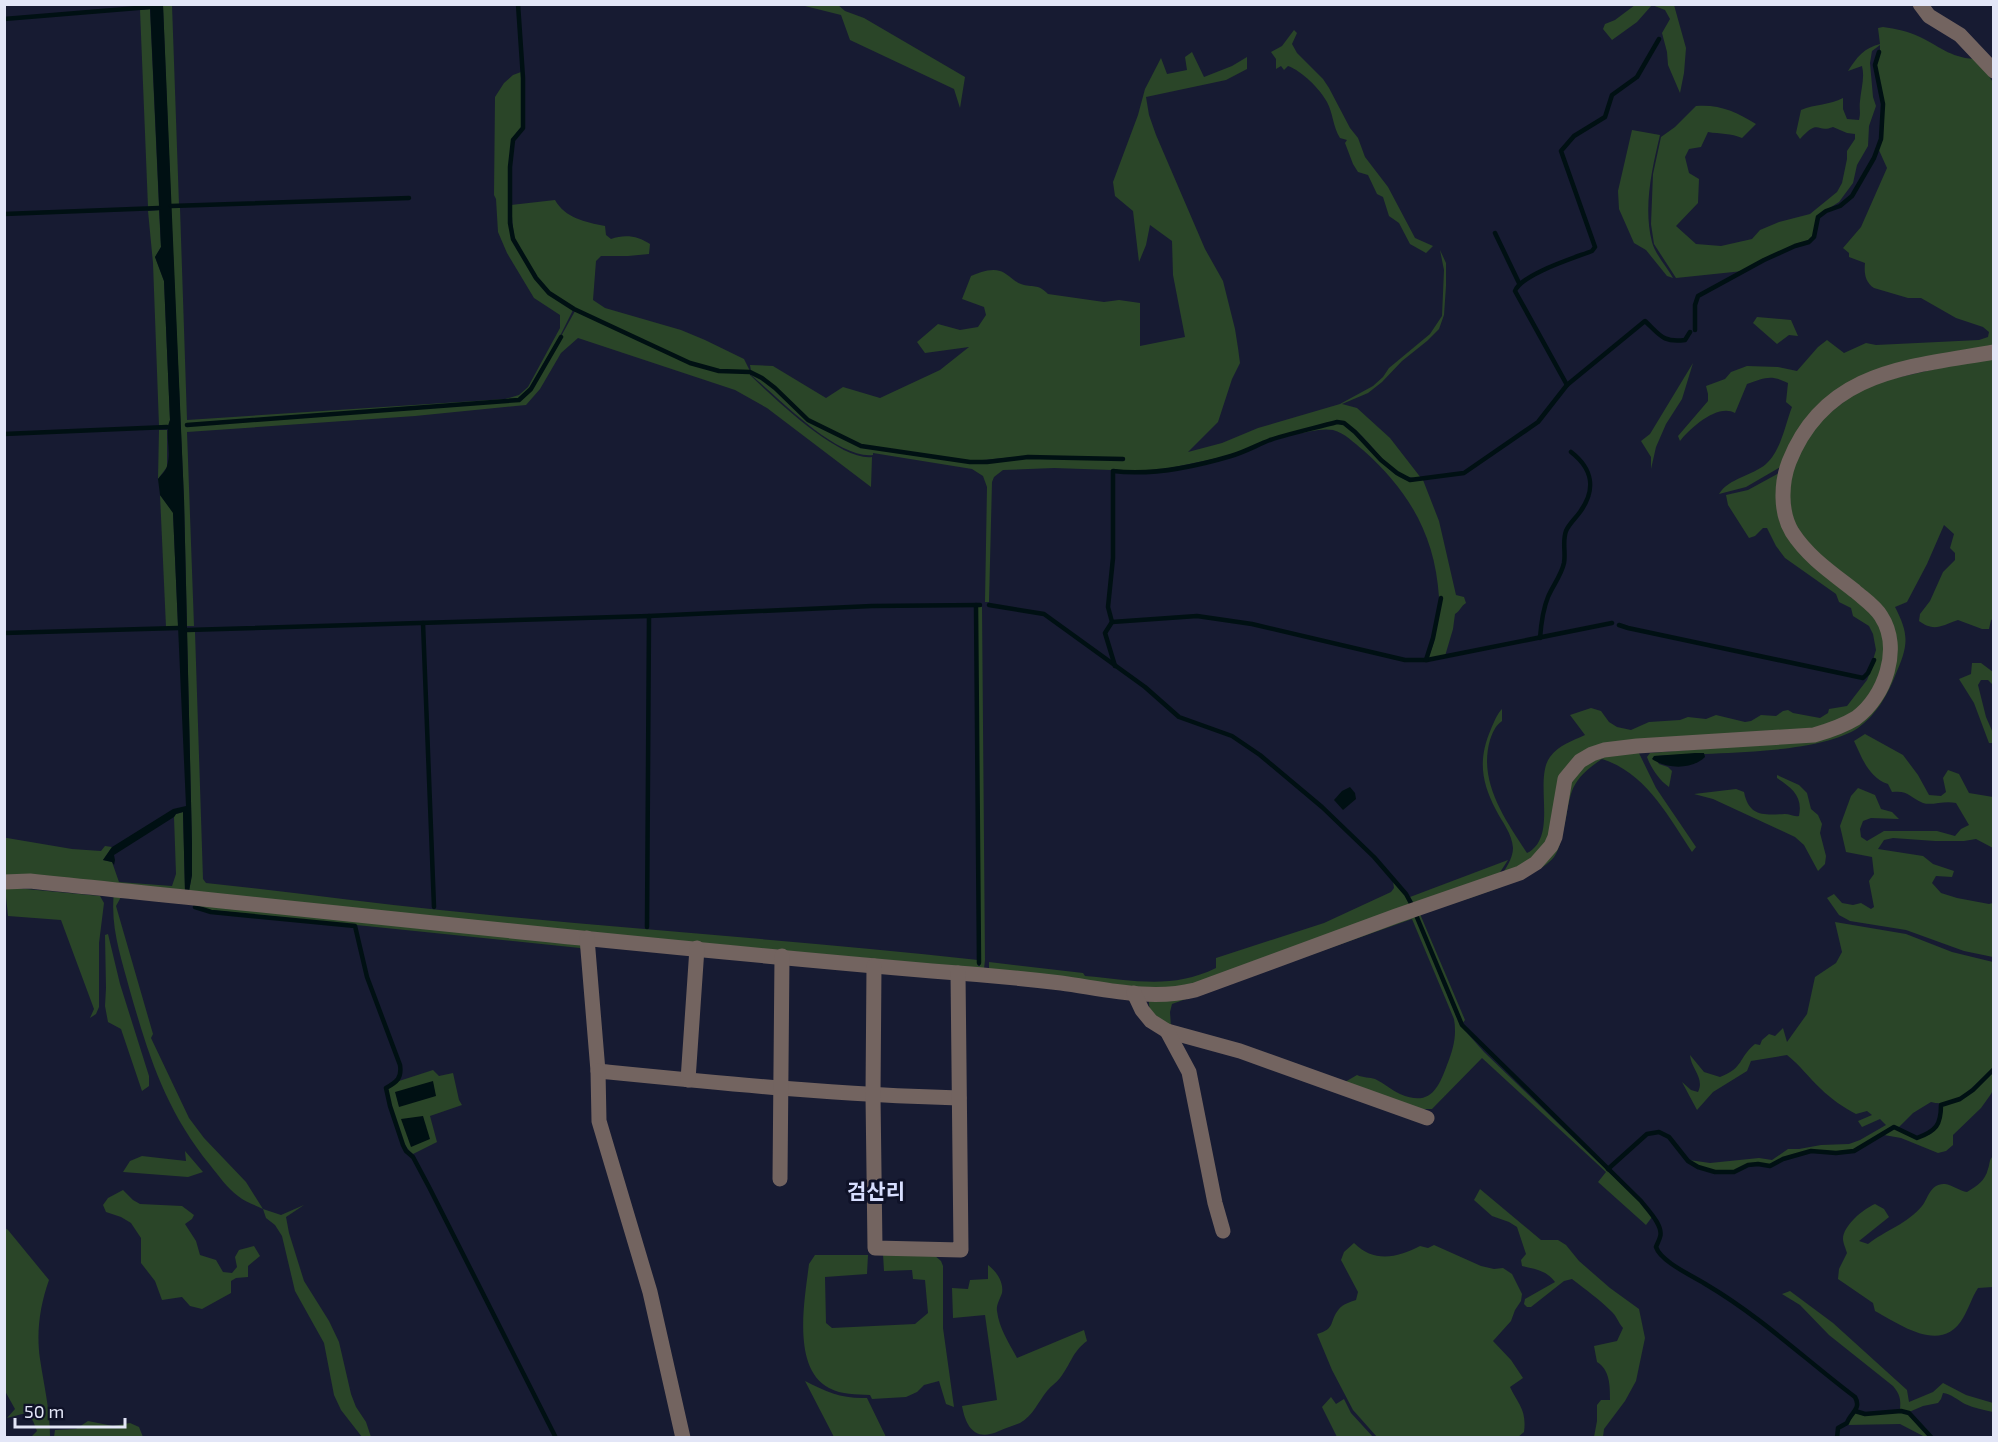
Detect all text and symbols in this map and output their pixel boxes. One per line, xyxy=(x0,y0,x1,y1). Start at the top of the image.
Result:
district label: 검산리 xyxy=(847,1178,905,1203)
scale bar xyxy=(15,1391,124,1429)
text: 50 m xyxy=(24,1400,64,1422)

